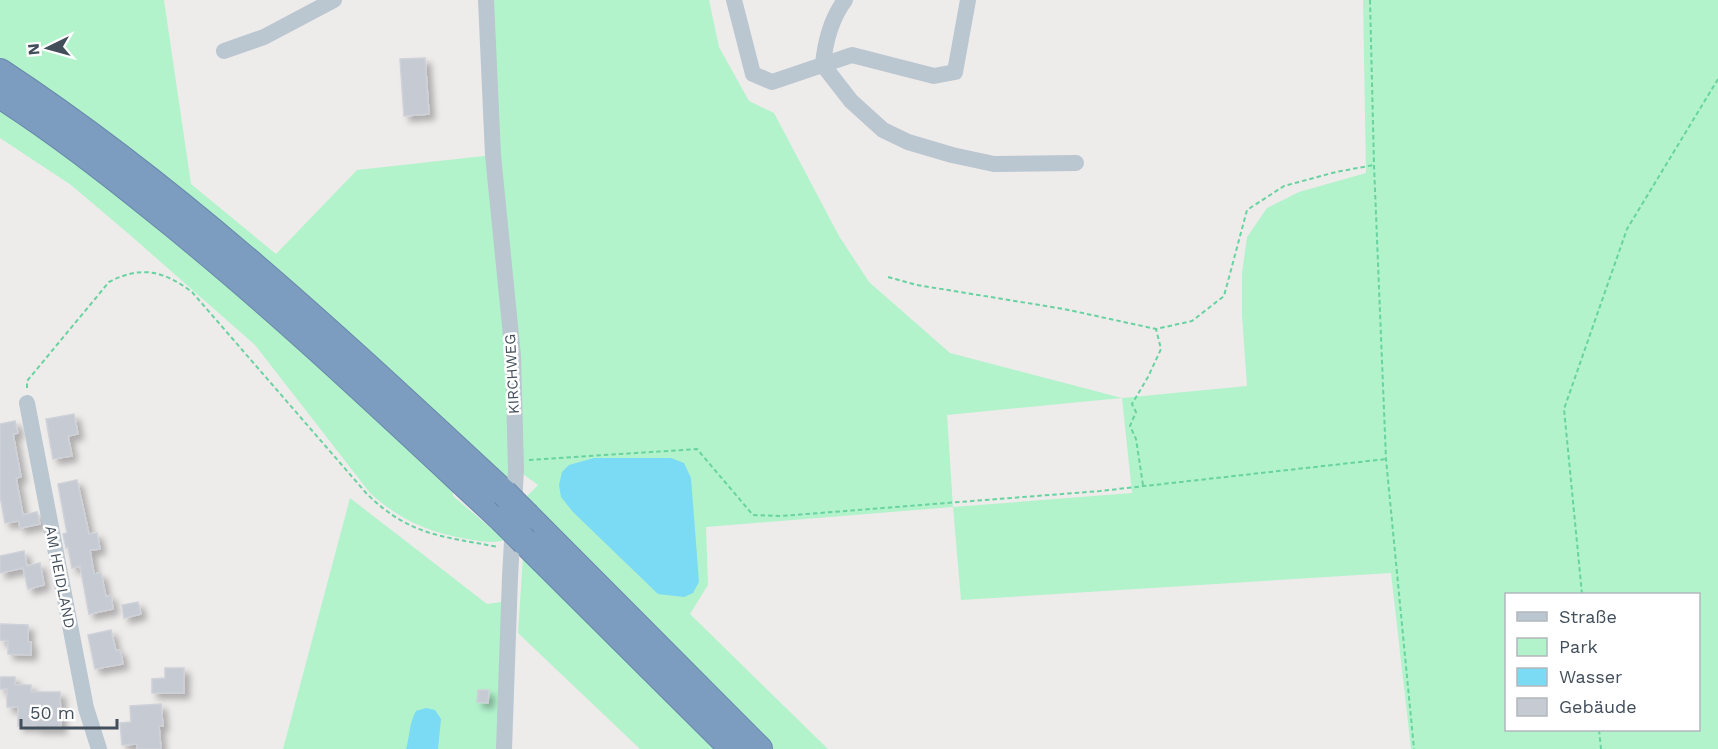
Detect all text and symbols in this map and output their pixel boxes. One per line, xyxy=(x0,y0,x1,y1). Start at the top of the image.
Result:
north arrow xyxy=(18,18,78,78)
text: N xyxy=(24,43,44,56)
street label: KIRCHWEG xyxy=(501,334,523,414)
street label: AM HEIDLAND xyxy=(41,524,79,630)
legend xyxy=(1505,593,1700,731)
text: Straße xyxy=(1559,606,1617,627)
text: Park xyxy=(1559,636,1598,657)
text: Wasser xyxy=(1559,666,1622,687)
scale bar xyxy=(21,692,117,730)
text: Gebäude xyxy=(1559,696,1637,717)
text: 50 m xyxy=(30,702,75,723)

